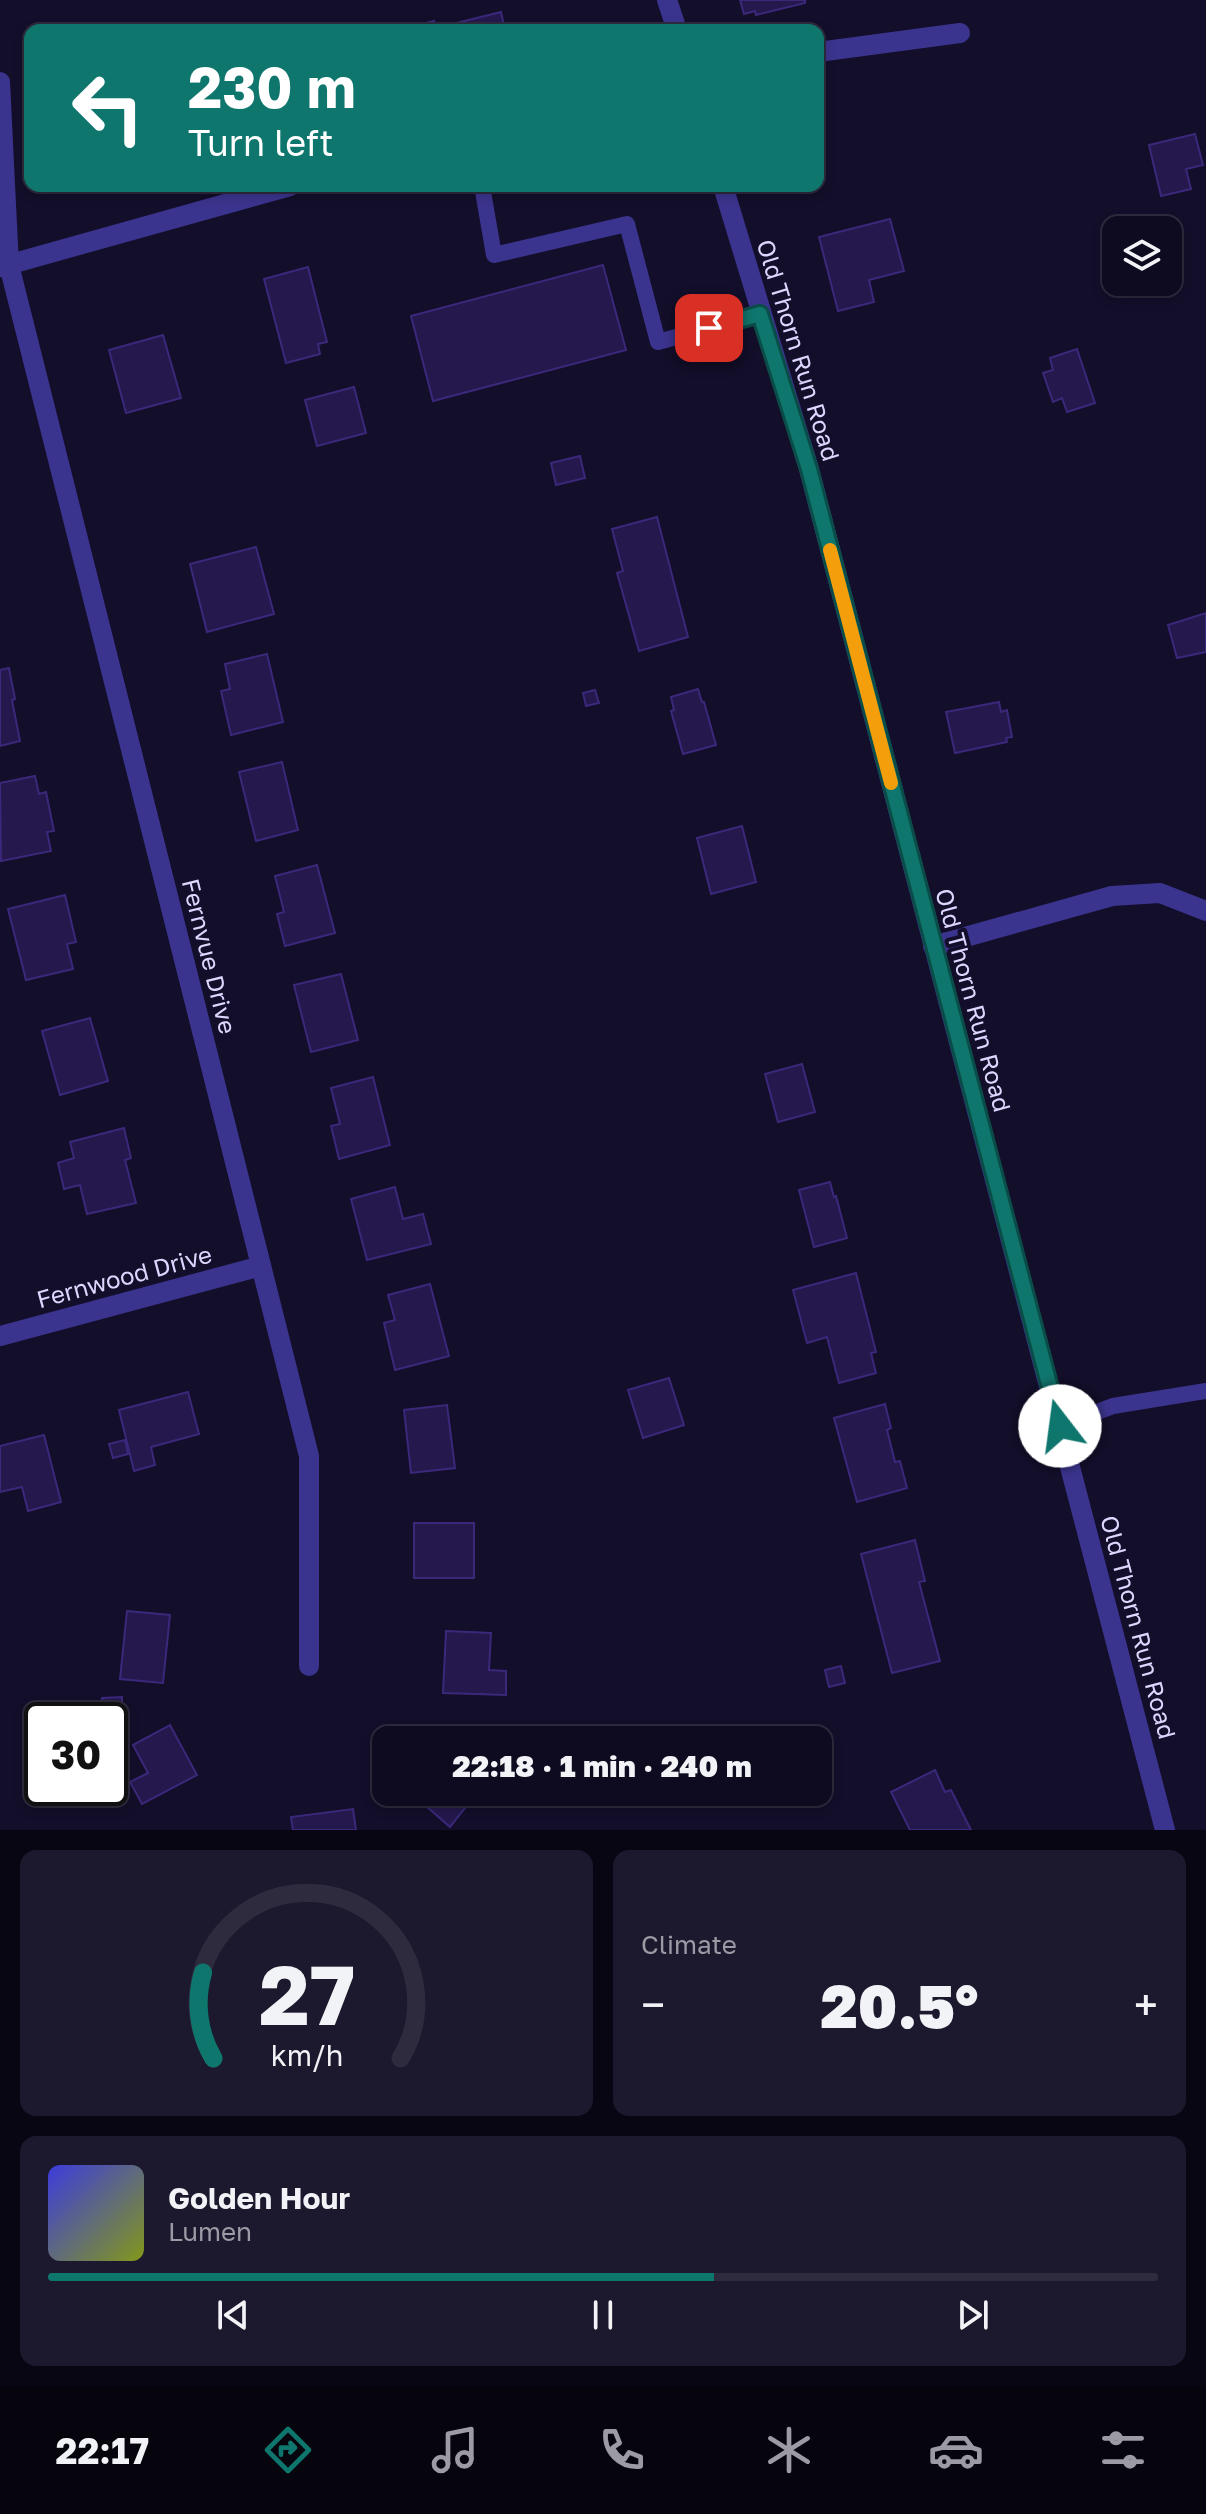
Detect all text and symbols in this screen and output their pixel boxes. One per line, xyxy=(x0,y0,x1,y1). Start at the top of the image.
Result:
text: 230 m xyxy=(188,53,356,120)
icon: left xyxy=(56,56,160,160)
text: Turn left xyxy=(188,121,334,164)
map controls xyxy=(1102,216,1182,296)
button: layers xyxy=(1102,216,1182,296)
street label: Old Thorn Run Road xyxy=(752,236,846,464)
pin xyxy=(675,294,743,362)
icon: arrive xyxy=(687,306,731,350)
street label: Fernvue Drive xyxy=(177,875,243,1037)
street label: Old Thorn Run Road xyxy=(930,885,1018,1115)
street label: Fernwood Drive xyxy=(33,1239,215,1313)
position arrow xyxy=(1018,1384,1102,1468)
street label: Old Thorn Run Road xyxy=(1095,1512,1183,1742)
speed limit sign: 30 xyxy=(24,1702,128,1806)
text: 22:18 · 1 min · 240 m xyxy=(452,1748,752,1784)
text: Climate xyxy=(641,1929,737,1960)
text: 27 xyxy=(258,1943,355,2043)
text: 20.5° xyxy=(821,1969,978,2041)
text: − xyxy=(641,1978,665,2031)
text: + xyxy=(1134,1978,1158,2031)
text: km/h xyxy=(270,2038,343,2072)
text: Golden Hour xyxy=(168,2180,350,2216)
text: Lumen xyxy=(168,2216,252,2247)
icon: previous xyxy=(211,2293,255,2337)
icon: pause xyxy=(581,2293,625,2337)
icon: next xyxy=(951,2293,995,2337)
icon: directions xyxy=(260,2422,316,2478)
icon: music xyxy=(427,2422,483,2478)
icon: phone xyxy=(594,2422,650,2478)
icon: climate xyxy=(761,2422,817,2478)
icon: car xyxy=(928,2422,984,2478)
icon: filters xyxy=(1095,2422,1151,2478)
text: 22:17 xyxy=(55,2429,149,2472)

